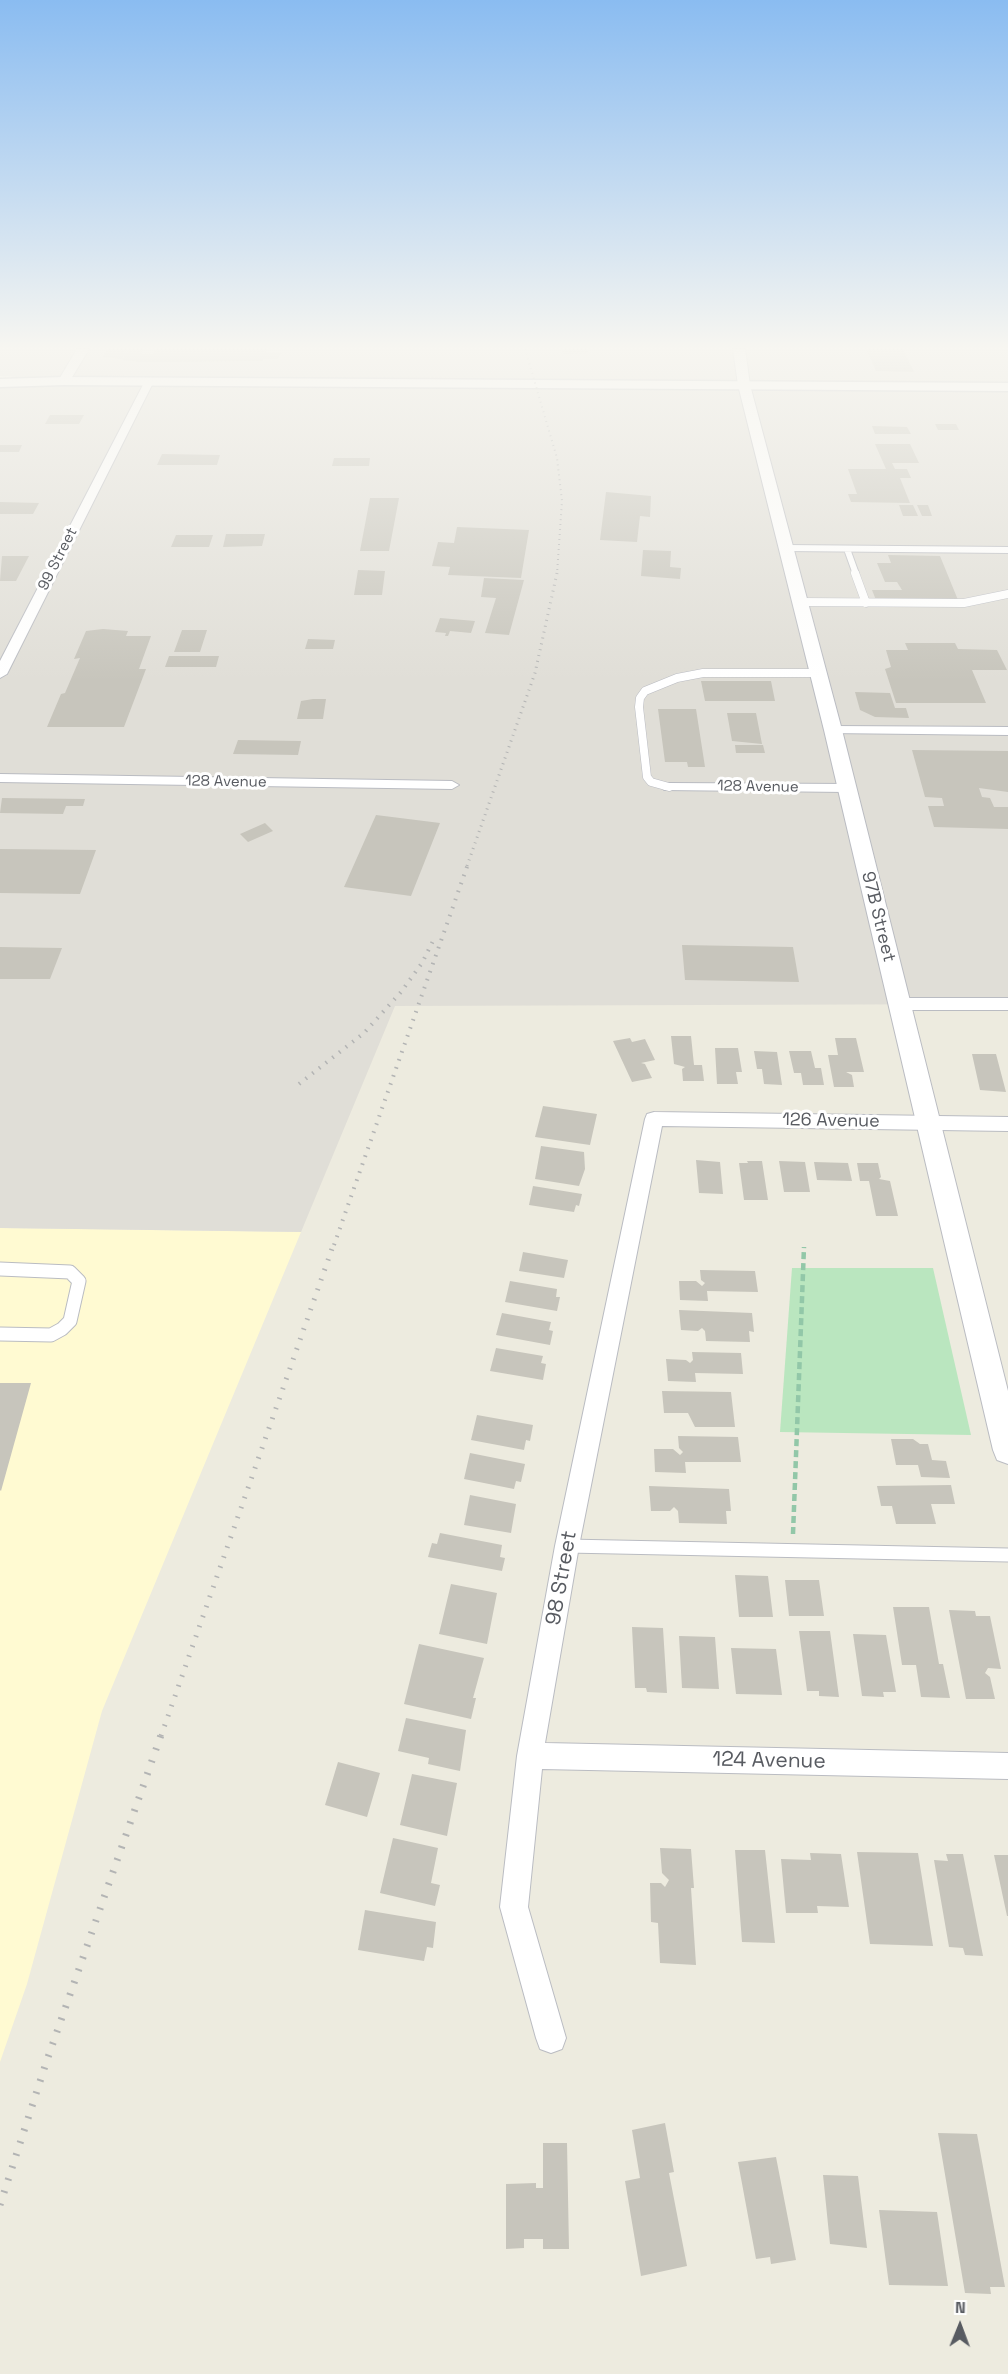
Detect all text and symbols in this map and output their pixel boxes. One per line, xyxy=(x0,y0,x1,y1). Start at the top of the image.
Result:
street label: 99 Street xyxy=(35,525,81,593)
street label: 128 Avenue xyxy=(185,772,267,792)
street label: 128 Avenue xyxy=(717,777,799,797)
street label: 97B Street xyxy=(856,870,900,964)
street label: 126 Avenue xyxy=(782,1109,880,1133)
street label: 98 Street xyxy=(541,1529,583,1627)
street label: 124 Avenue xyxy=(712,1747,826,1775)
north arrow xyxy=(930,2296,990,2356)
text: N xyxy=(955,2297,966,2318)

